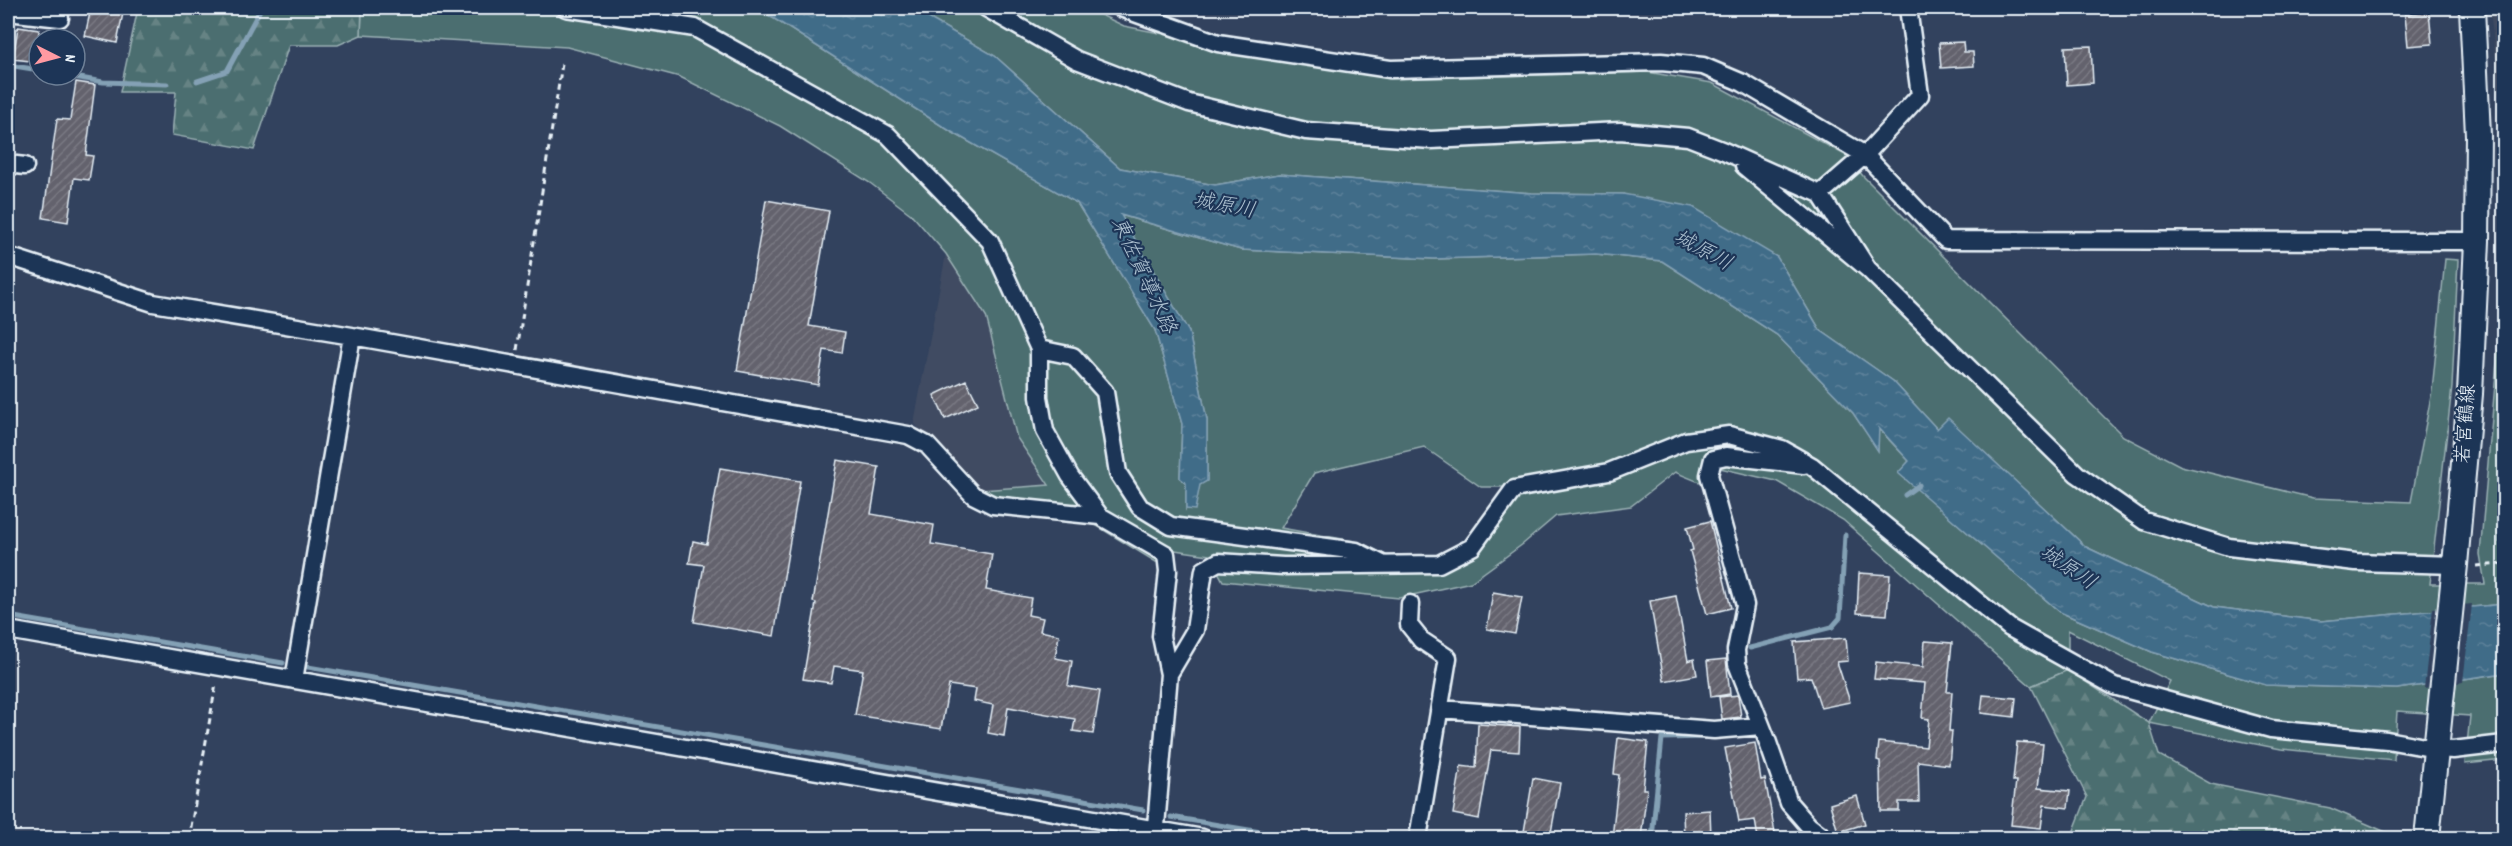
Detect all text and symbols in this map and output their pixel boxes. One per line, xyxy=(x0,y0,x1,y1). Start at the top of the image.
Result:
north arrow xyxy=(27,27,87,87)
text: N xyxy=(58,53,81,64)
water label: 城原川 xyxy=(1190,186,1258,228)
water label: 東佐賀導水路 xyxy=(1102,213,1183,340)
water label: 城原川 xyxy=(1667,224,1737,280)
street label: 若宮鶴線 xyxy=(2450,383,2484,465)
water label: 城原川 xyxy=(2032,539,2102,599)

